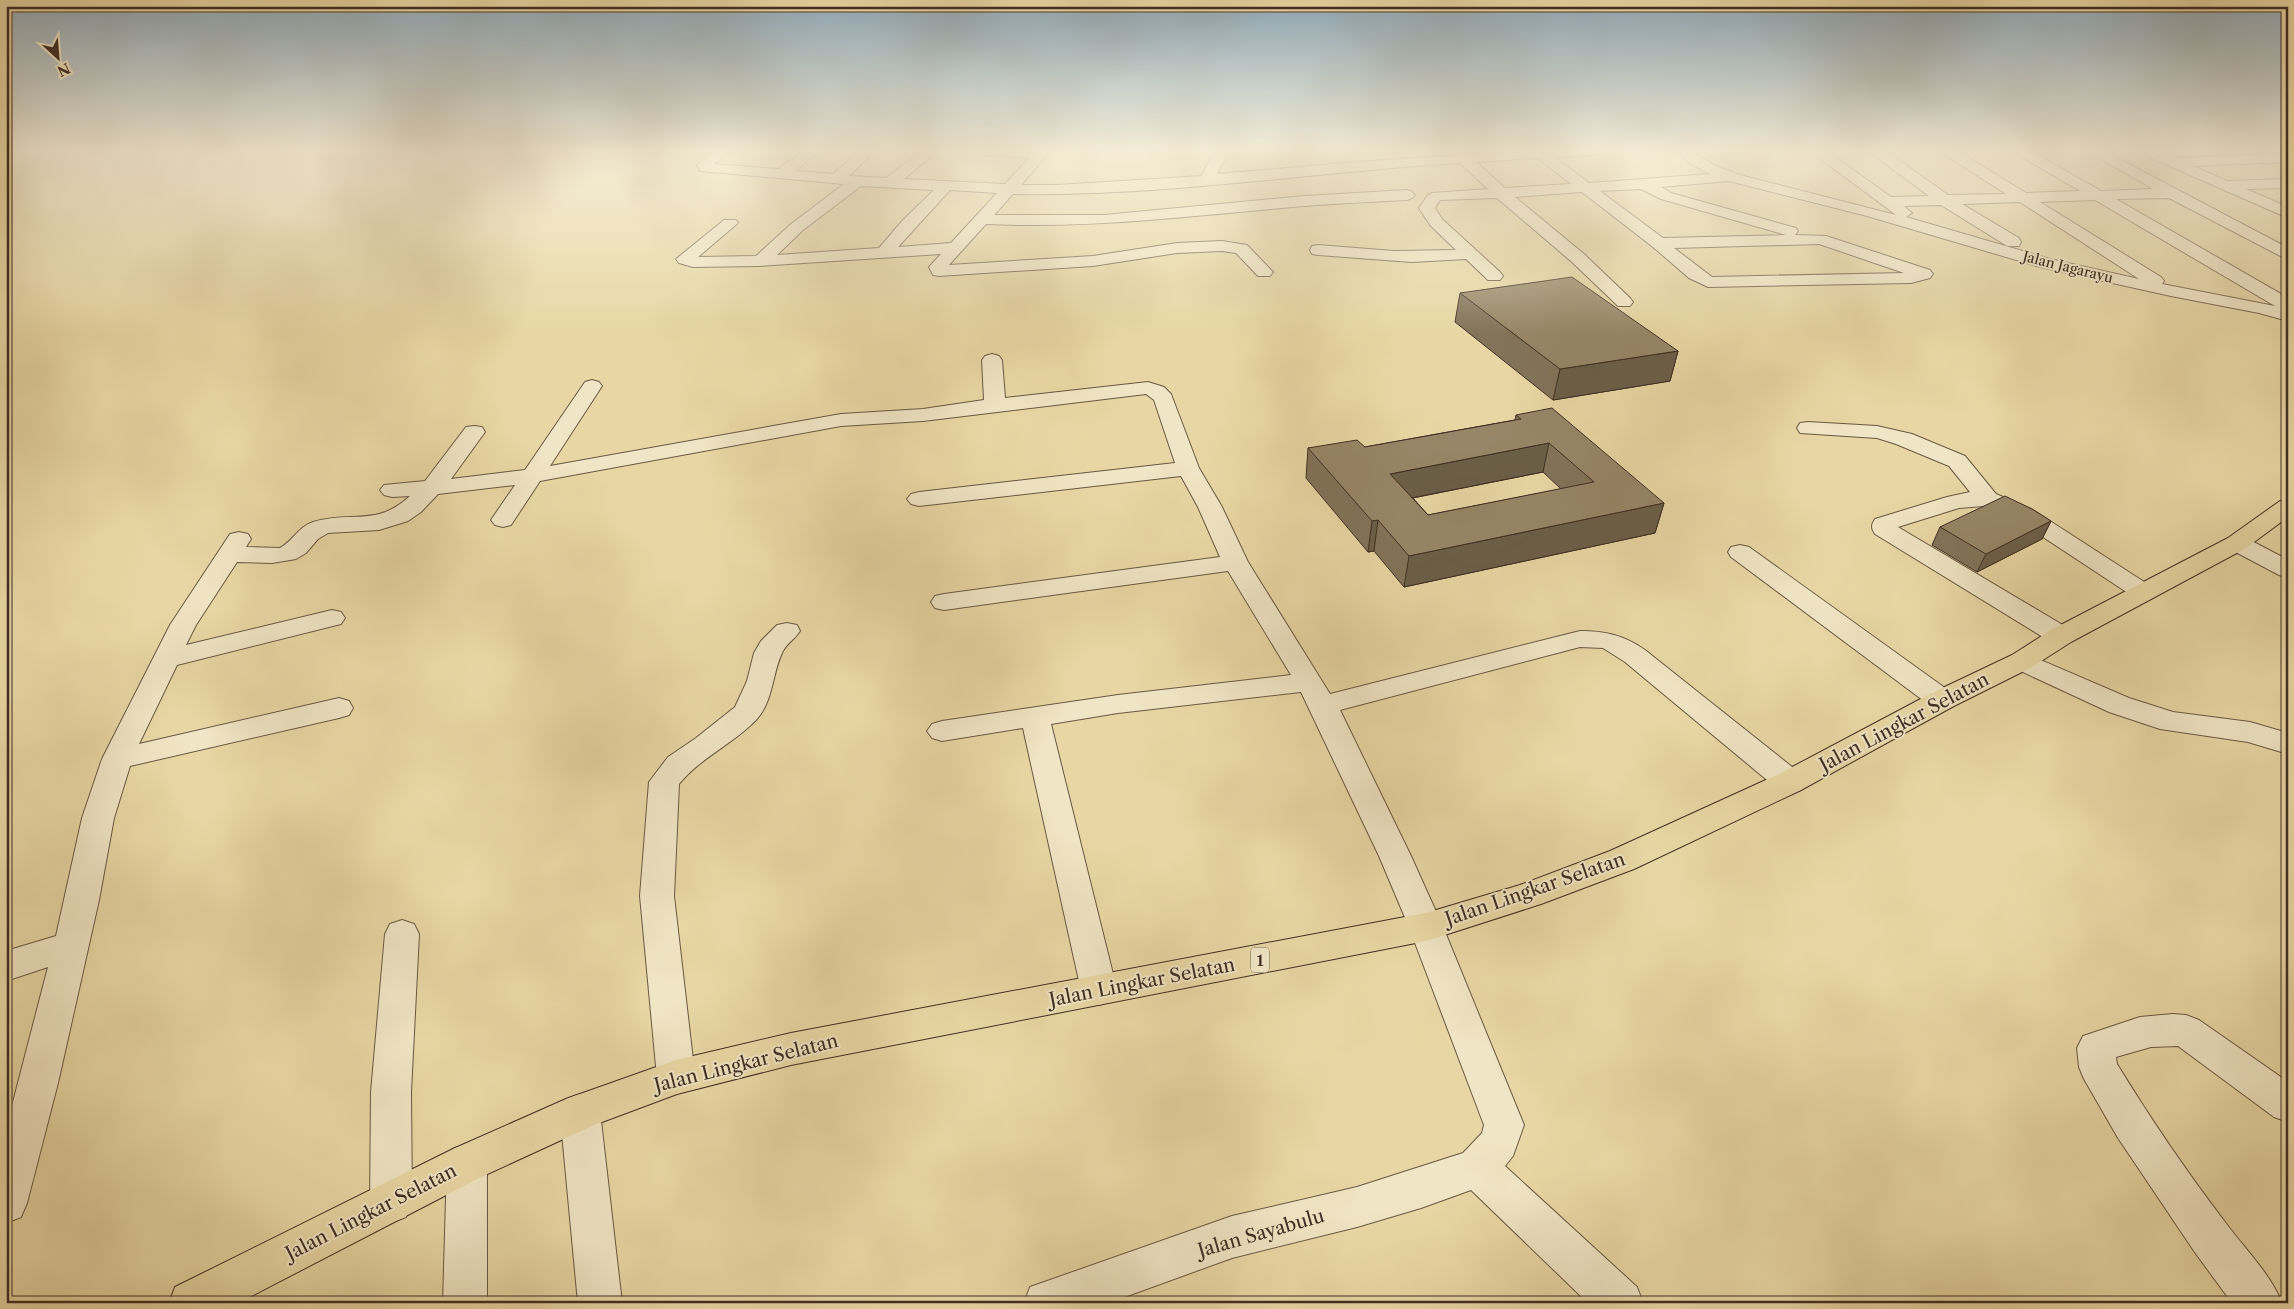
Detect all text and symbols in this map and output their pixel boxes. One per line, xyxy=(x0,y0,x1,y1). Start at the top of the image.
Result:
north arrow xyxy=(32,32,82,82)
text: N xyxy=(54,59,73,80)
street label: Jalan Jagarayu xyxy=(2019,247,2115,287)
street label: Jalan Lingkar Selatan xyxy=(1813,667,1993,778)
street label: Jalan Lingkar Selatan xyxy=(1439,847,1628,932)
road number: 1 xyxy=(1251,948,1269,972)
street label: Jalan Lingkar Selatan xyxy=(1044,953,1237,1012)
street label: Jalan Lingkar Selatan xyxy=(649,1029,841,1098)
street label: Jalan Lingkar Selatan xyxy=(279,1159,460,1266)
street label: Jalan Sayabulu xyxy=(1192,1204,1327,1263)

